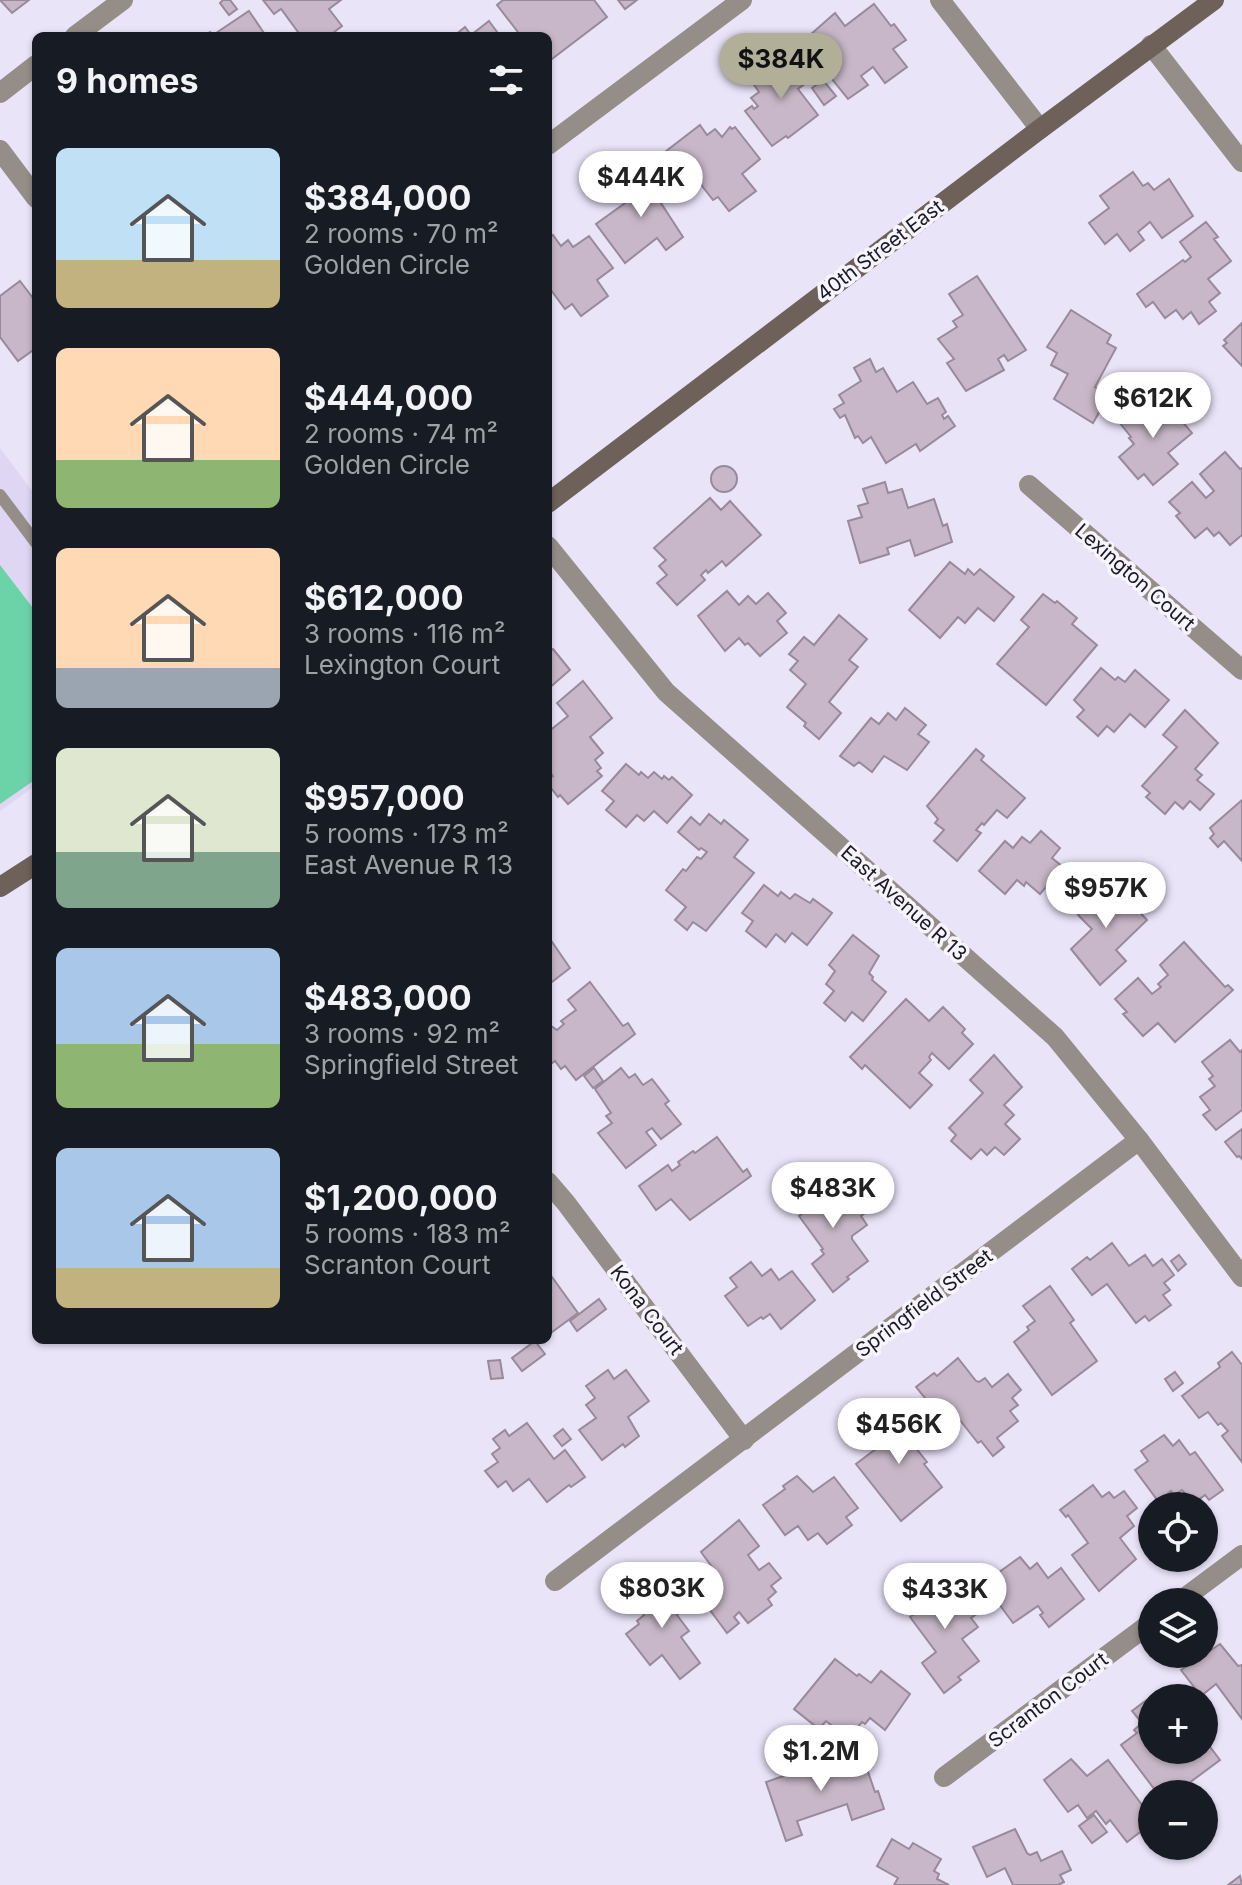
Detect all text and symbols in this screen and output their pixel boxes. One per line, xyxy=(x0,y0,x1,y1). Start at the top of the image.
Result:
pin: $384K xyxy=(725,33,837,101)
text: $384K xyxy=(737,43,825,74)
icon: filters xyxy=(484,58,528,102)
text: 9 homes xyxy=(56,60,198,101)
pin: $444K xyxy=(585,151,697,219)
text: $444K xyxy=(597,161,685,192)
text: $384,000 xyxy=(304,177,471,218)
icon: home xyxy=(120,180,216,276)
street label: 40th Street East xyxy=(812,194,948,305)
text: 2 rooms · 70 m² xyxy=(304,218,499,249)
text: Golden Circle xyxy=(304,249,470,280)
pin: $612K xyxy=(1097,372,1209,440)
text: $444,000 xyxy=(304,377,473,418)
icon: home xyxy=(120,380,216,476)
text: $612K xyxy=(1113,382,1193,413)
text: 2 rooms · 74 m² xyxy=(304,418,498,449)
text: Golden Circle xyxy=(304,449,470,480)
street label: Lexington Court xyxy=(1070,518,1200,636)
text: $612,000 xyxy=(304,577,464,618)
icon: home xyxy=(120,580,216,676)
text: 3 rooms · 116 m² xyxy=(304,618,505,649)
text: Lexington Court xyxy=(304,649,500,680)
text: $957,000 xyxy=(304,777,465,818)
icon: home xyxy=(120,780,216,876)
text: 5 rooms · 173 m² xyxy=(304,818,509,849)
street label: East Avenue R 13 xyxy=(836,840,972,966)
text: East Avenue R 13 xyxy=(304,849,513,880)
pin: $957K xyxy=(1050,862,1162,930)
text: $957K xyxy=(1064,872,1148,903)
text: $483,000 xyxy=(304,977,472,1018)
icon: home xyxy=(120,980,216,1076)
text: 3 rooms · 92 m² xyxy=(304,1018,500,1049)
text: Springfield Street xyxy=(304,1049,518,1080)
pin: $483K xyxy=(777,1162,889,1230)
text: $483K xyxy=(789,1172,877,1203)
text: $1,200,000 xyxy=(304,1177,498,1218)
icon: home xyxy=(120,1180,216,1276)
text: 5 rooms · 183 m² xyxy=(304,1218,511,1249)
street label: Springfield Street xyxy=(851,1244,997,1362)
text: Scranton Court xyxy=(304,1249,490,1280)
street label: Kona Court xyxy=(605,1260,689,1360)
pin: $456K xyxy=(843,1398,955,1466)
text: $456K xyxy=(856,1408,942,1439)
map controls xyxy=(1138,1492,1218,1860)
button: locate xyxy=(1138,1492,1218,1572)
pin: $803K xyxy=(606,1562,718,1630)
pin: $433K xyxy=(889,1563,1001,1631)
text: $803K xyxy=(619,1572,705,1603)
text: $433K xyxy=(902,1573,988,1604)
button: layers xyxy=(1138,1588,1218,1668)
street label: Scranton Court xyxy=(984,1647,1113,1753)
button: + xyxy=(1138,1684,1218,1764)
pin: $1.2M xyxy=(765,1725,877,1793)
text: $1.2M xyxy=(782,1735,860,1766)
button: − xyxy=(1138,1780,1218,1860)

